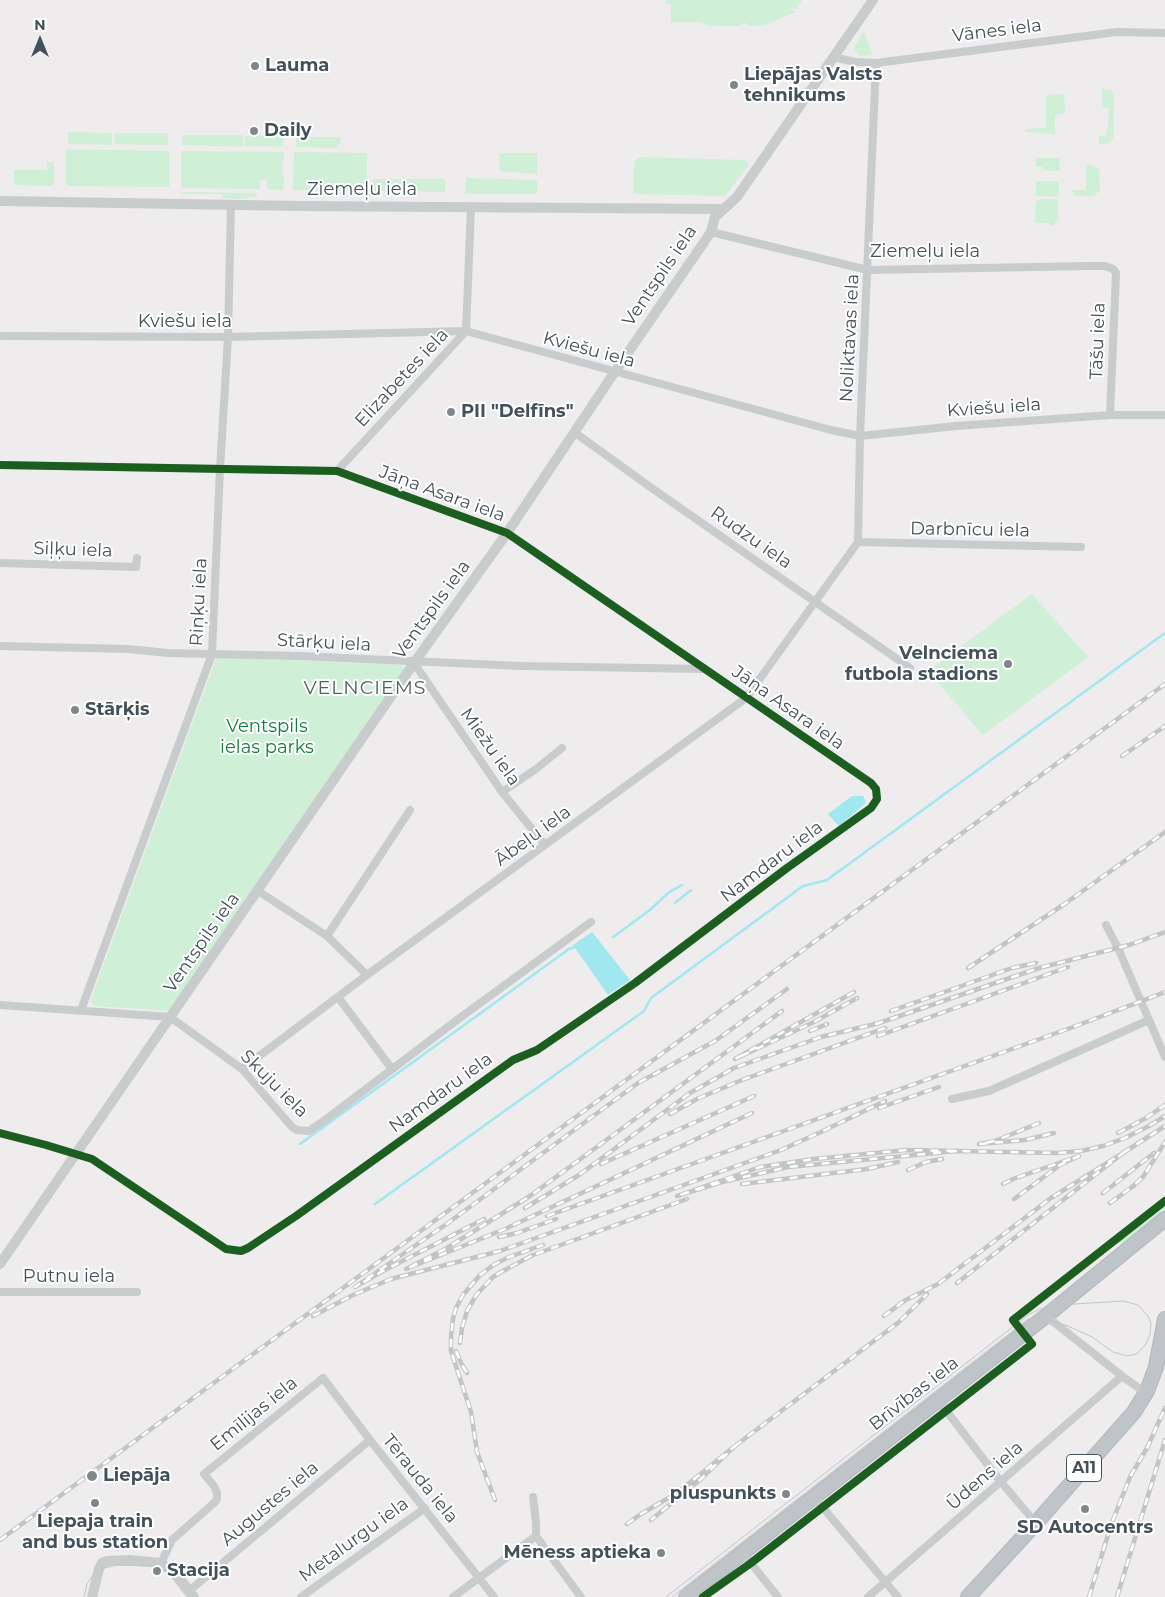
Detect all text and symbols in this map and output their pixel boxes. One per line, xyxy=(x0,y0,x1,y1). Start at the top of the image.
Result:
north arrow xyxy=(15,15,65,65)
street label: Vānes iela xyxy=(951,15,1043,47)
text: N xyxy=(34,16,46,34)
place label: Lauma xyxy=(265,55,329,77)
marker: Lauma xyxy=(249,60,261,72)
place label: Liepājas Valsts tehnikums xyxy=(744,64,882,106)
marker: Liepājas Valsts tehnikums xyxy=(728,79,740,91)
place label: Daily xyxy=(264,120,312,142)
marker: Daily xyxy=(248,125,260,137)
street label: Ziemeļu iela xyxy=(307,179,417,201)
street label: Ventspils iela xyxy=(618,221,702,331)
street label: Ziemeļu iela xyxy=(870,241,980,263)
street label: Noliktavas iela xyxy=(836,273,864,403)
street label: Tāšu iela xyxy=(1086,302,1110,380)
street label: Kviešu iela xyxy=(138,311,232,333)
street label: Elizabetes iela xyxy=(351,324,453,432)
street label: Kviešu iela xyxy=(541,327,637,373)
street label: Kviešu iela xyxy=(946,394,1042,422)
place label: PII "Delfīns" xyxy=(461,401,574,423)
marker: PII "Delfīns" xyxy=(445,406,457,418)
street label: Jāņa Asara iela xyxy=(376,461,508,527)
street label: Rudzu iela xyxy=(706,502,796,574)
street label: Darbnīcu iela xyxy=(910,518,1030,542)
street label: Siļķu iela xyxy=(33,538,113,562)
street label: Ventspils iela xyxy=(389,556,475,664)
street label: Riņķu iela xyxy=(186,557,212,647)
street label: Stārķu iela xyxy=(276,630,372,656)
place label: Velnciema futbola stadions xyxy=(845,643,998,686)
marker: Velnciema futbola stadions xyxy=(1002,658,1014,670)
street label: Jāņa Asara iela xyxy=(728,661,848,755)
district label: VELNCIEMS xyxy=(302,677,428,699)
place label: Stārķis xyxy=(85,699,150,721)
marker: Stārķis xyxy=(69,704,81,716)
street label: Miežu iela xyxy=(455,704,525,790)
park label: Ventspils ielas parks xyxy=(220,716,314,759)
street label: Ābeļu iela xyxy=(491,801,575,871)
street label: Namdaru iela xyxy=(717,817,827,907)
street label: Ventspils iela xyxy=(160,889,244,997)
street label: Skuju iela xyxy=(236,1046,312,1122)
street label: Namdaru iela xyxy=(385,1048,497,1138)
street label: Putnu iela xyxy=(23,1266,115,1288)
street label: Brīvības iela xyxy=(865,1352,963,1436)
street label: Emīlijas iela xyxy=(206,1372,302,1456)
street label: Tērauda iela xyxy=(378,1430,462,1528)
street label: Ūdens iela xyxy=(942,1437,1028,1515)
road number: A11 xyxy=(1066,1455,1102,1482)
street label: Augustes iela xyxy=(217,1457,323,1551)
place label: Liepāja xyxy=(103,1465,171,1487)
marker: Liepāja xyxy=(85,1469,99,1483)
place label: pluspunkts xyxy=(670,1483,776,1505)
marker: pluspunkts xyxy=(780,1488,792,1500)
street label: Metalurgu iela xyxy=(295,1493,413,1587)
marker: Liepaja train and bus station xyxy=(89,1497,101,1509)
marker: SD Autocentrs xyxy=(1079,1503,1091,1515)
place label: Liepaja train and bus station xyxy=(22,1511,168,1554)
place label: SD Autocentrs xyxy=(1017,1517,1153,1539)
place label: Mēness aptieka xyxy=(504,1542,651,1564)
marker: Mēness aptieka xyxy=(655,1547,667,1559)
place label: Stacija xyxy=(167,1560,230,1582)
marker: Stacija xyxy=(151,1565,163,1577)

